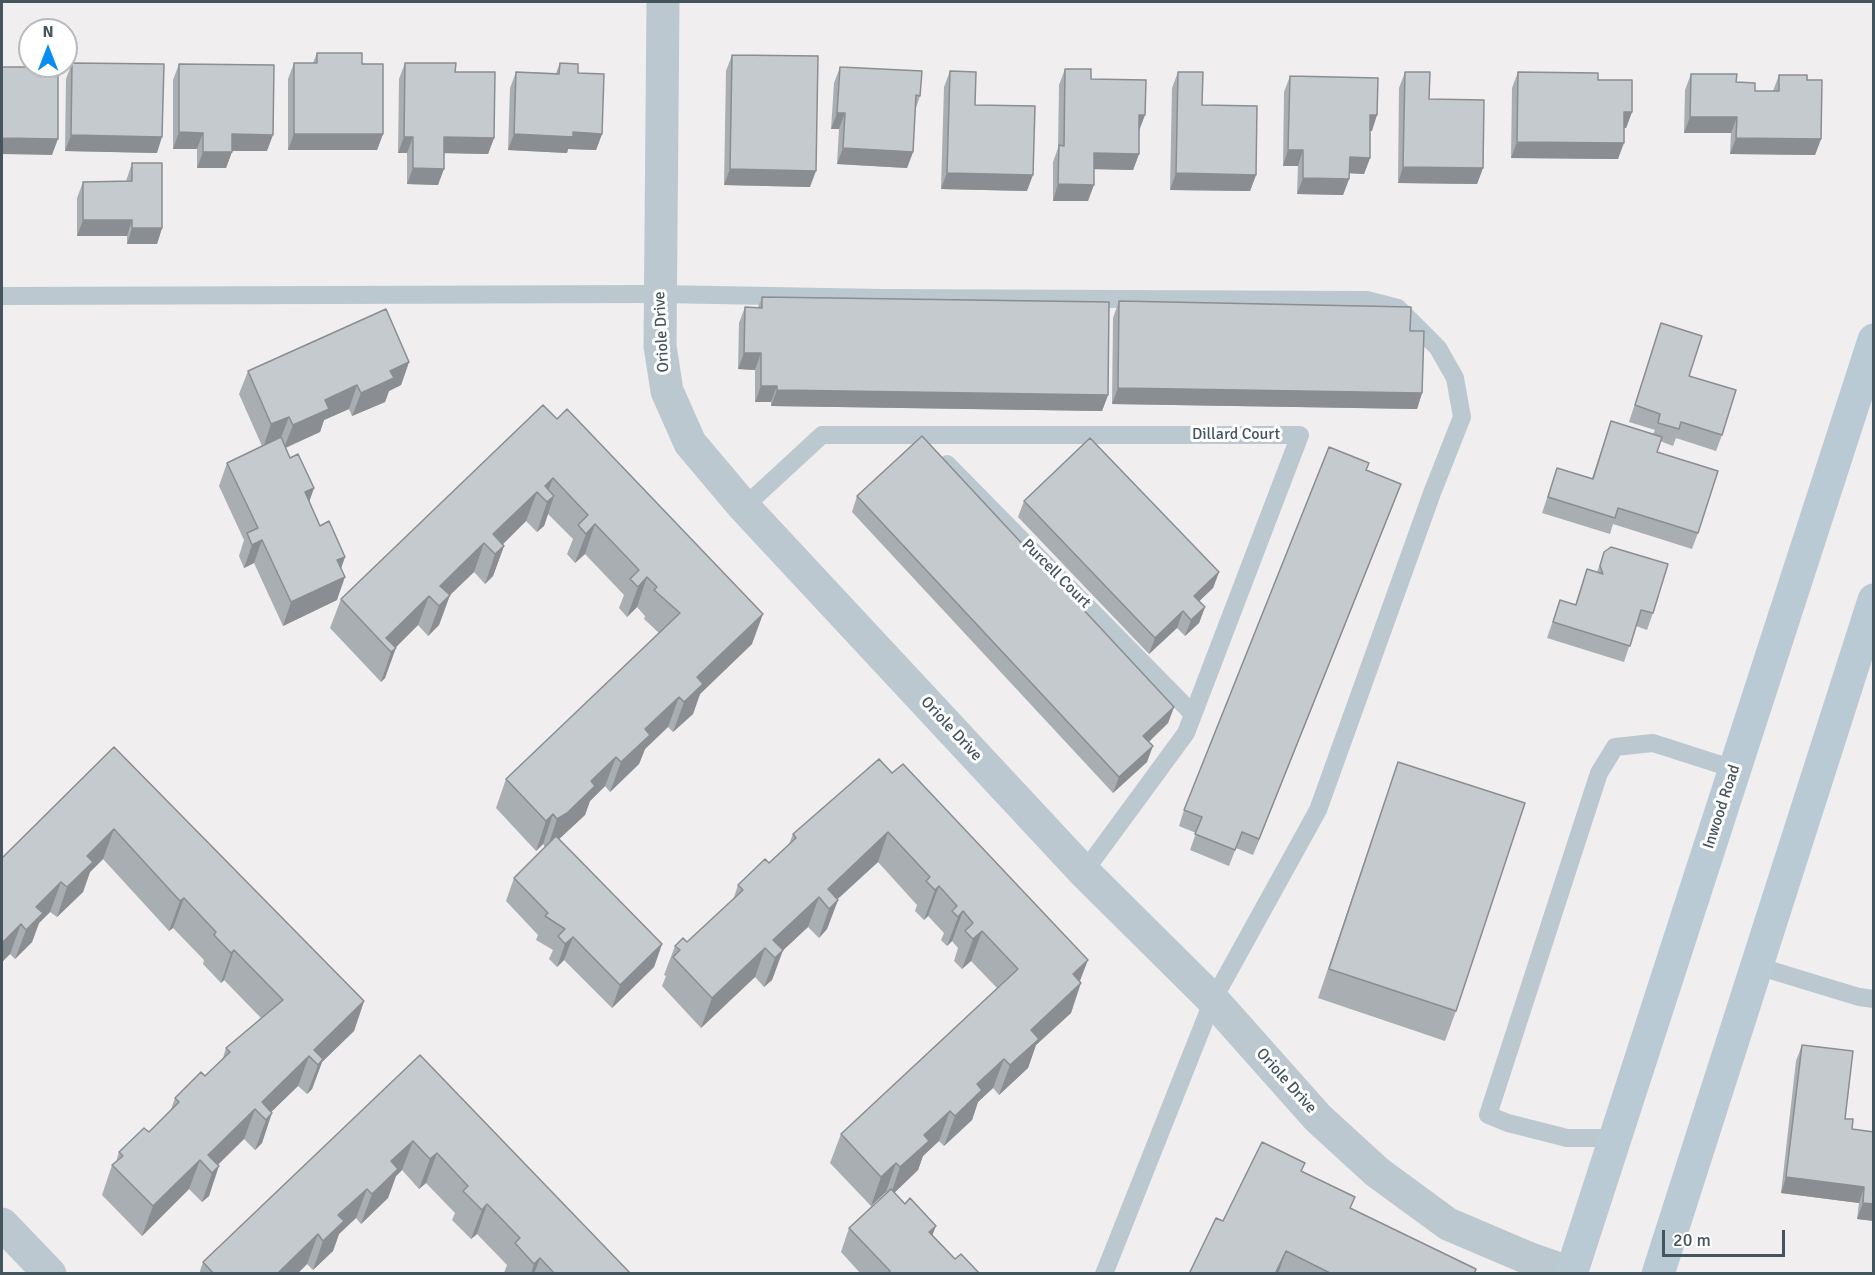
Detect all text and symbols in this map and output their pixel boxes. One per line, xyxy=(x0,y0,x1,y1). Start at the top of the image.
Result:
north arrow xyxy=(18,18,78,78)
text: N xyxy=(42,22,54,42)
street label: Oriole Drive xyxy=(650,291,674,373)
street label: Dillard Court xyxy=(1192,425,1280,445)
street label: Purcell Court xyxy=(1017,535,1095,613)
street label: Oriole Drive xyxy=(916,693,986,765)
street label: Inwood Road xyxy=(1699,762,1745,852)
street label: Oriole Drive xyxy=(1252,1044,1320,1118)
scale bar xyxy=(1665,1218,1788,1256)
text: 20 m xyxy=(1673,1229,1711,1251)

